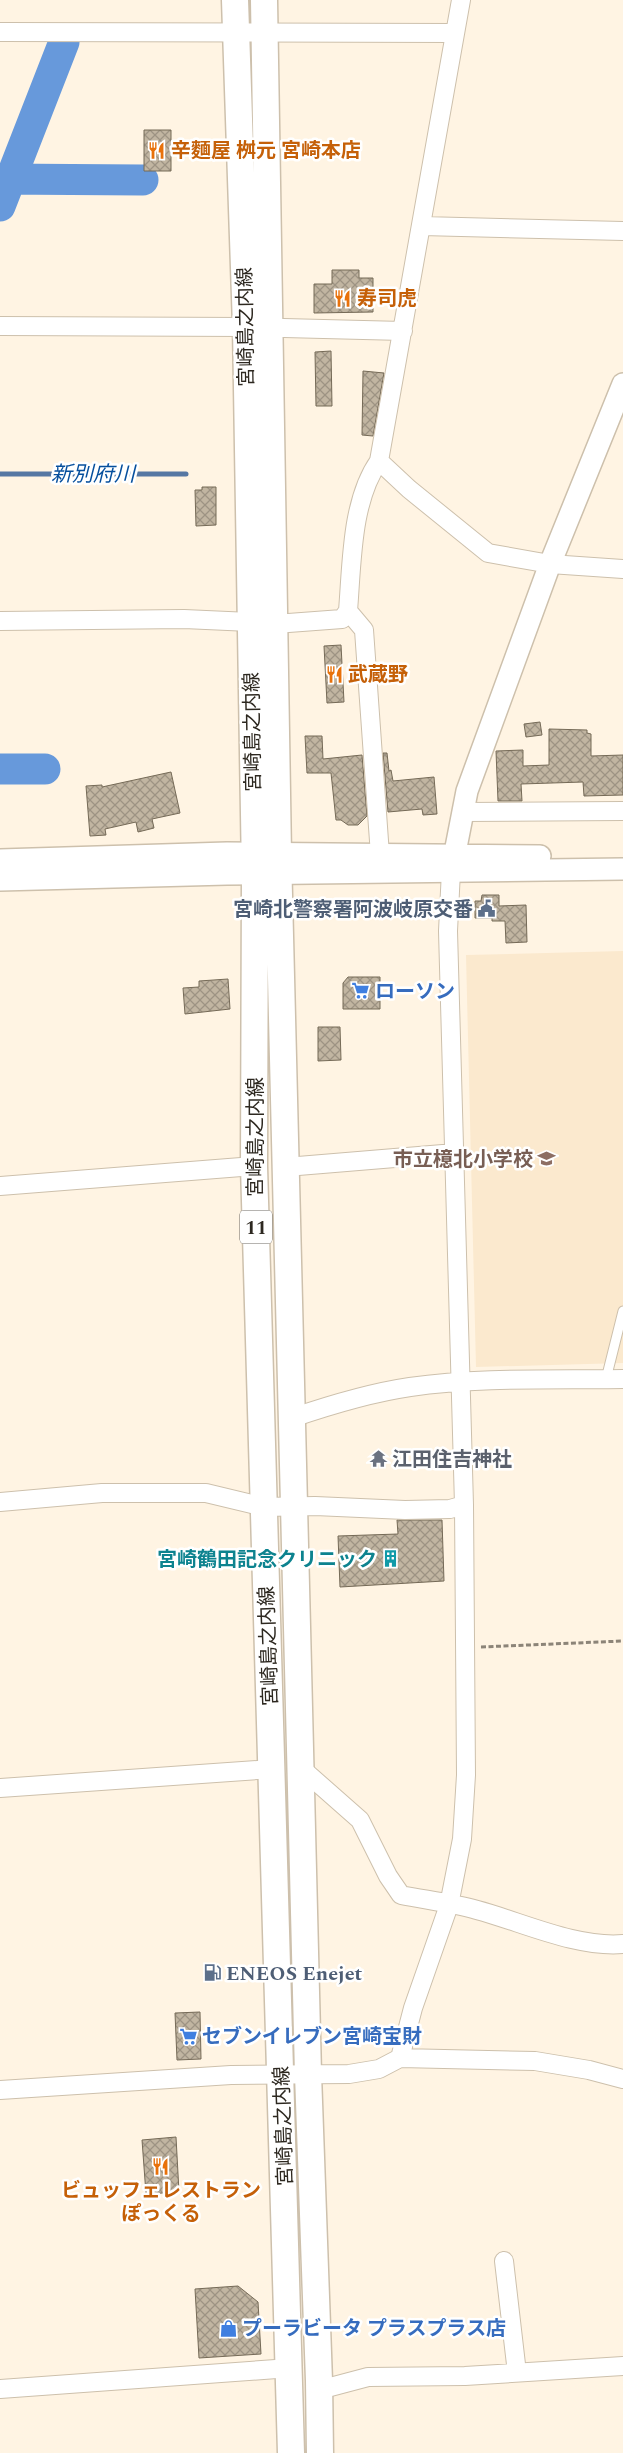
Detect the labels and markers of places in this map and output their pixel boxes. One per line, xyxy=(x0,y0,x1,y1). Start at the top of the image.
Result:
place label: 辛麵屋 桝元 宮崎本店 xyxy=(171,136,361,166)
restaurant icon: 辛麵屋 桝元 宮崎本店 xyxy=(147,140,167,160)
place label: 寿司虎 xyxy=(357,284,417,314)
restaurant icon: 寿司虎 xyxy=(333,288,353,308)
place label: 武蔵野 xyxy=(348,660,408,690)
restaurant icon: 武蔵野 xyxy=(324,664,344,684)
place label: 宮崎北警察署阿波岐原交番 xyxy=(233,895,473,925)
public building icon: 宮崎北警察署阿波岐原交番 xyxy=(477,899,497,919)
place label: ローソン xyxy=(375,977,455,1007)
supermarket icon: ローソン xyxy=(351,981,371,1001)
place label: 市立檍北小学校 xyxy=(393,1145,533,1175)
school or university icon: 市立檍北小学校 xyxy=(537,1149,557,1169)
place label: 江田住吉神社 xyxy=(392,1445,512,1475)
temple icon: 江田住吉神社 xyxy=(368,1449,388,1469)
place label: 宮崎鶴田記念クリニック xyxy=(157,1545,377,1575)
building icon: 宮崎鶴田記念クリニック xyxy=(381,1549,401,1569)
place label: ENEOS Enejet xyxy=(226,1959,363,1989)
fuel station icon: ENEOS Enejet xyxy=(202,1963,222,1983)
place label: セブンイレブン宮崎宝財 xyxy=(202,2022,422,2052)
supermarket icon: セブンイレブン宮崎宝財 xyxy=(178,2026,198,2046)
restaurant icon: ビュッフェレストラン ぽっくる xyxy=(151,2156,171,2176)
place label: ビュッフェレストラン ぽっくる xyxy=(61,2176,261,2229)
place label: プーラビータ プラスプラス店 xyxy=(242,2314,506,2344)
shop icon: プーラビータ プラスプラス店 xyxy=(218,2318,238,2338)

